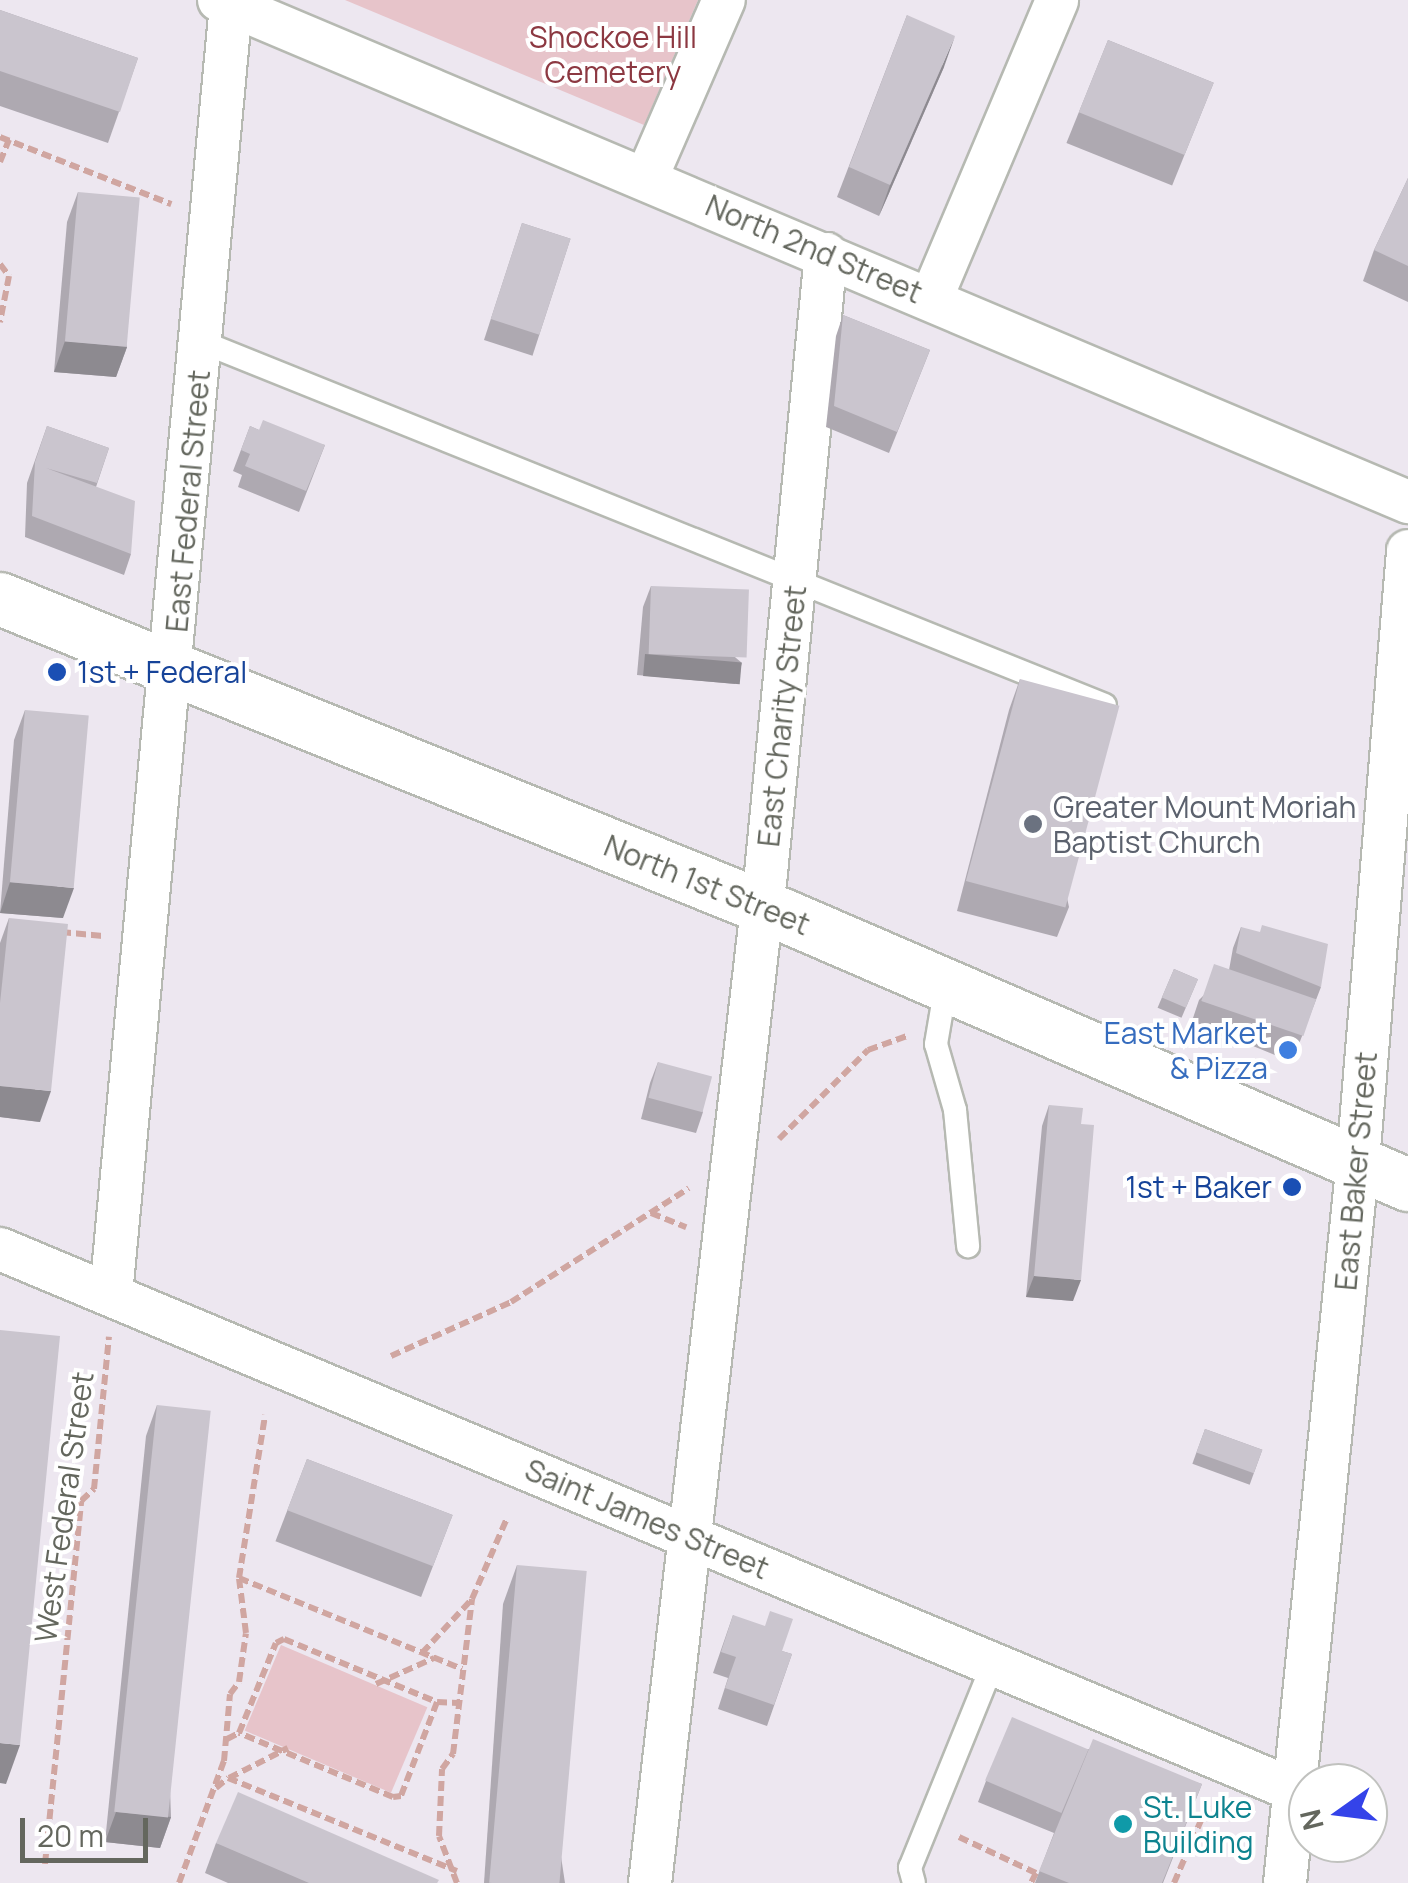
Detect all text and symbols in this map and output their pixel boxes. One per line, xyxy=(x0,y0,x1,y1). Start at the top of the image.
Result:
park label: Shockoe Hill Cemetery xyxy=(529,19,697,90)
street label: North 2nd Street xyxy=(700,187,928,311)
street label: East Federal Street xyxy=(159,368,217,634)
street label: East Charity Street xyxy=(750,583,814,849)
place label: 1st + Federal xyxy=(77,654,247,690)
marker: 1st + Federal xyxy=(46,661,68,683)
place label: Greater Mount Moriah Baptist Church xyxy=(1053,789,1356,860)
marker: Greater Mount Moriah Baptist Church xyxy=(1022,813,1044,835)
street label: North 1st Street xyxy=(599,827,815,943)
place label: East Market & Pizza xyxy=(1104,1015,1268,1086)
marker: East Market & Pizza xyxy=(1277,1039,1299,1061)
street label: East Baker Street xyxy=(1328,1050,1384,1292)
place label: 1st + Baker xyxy=(1125,1169,1272,1205)
marker: 1st + Baker xyxy=(1281,1176,1303,1198)
street label: West Federal Street xyxy=(27,1369,101,1645)
street label: Saint James Street xyxy=(520,1451,774,1587)
north arrow xyxy=(1288,1763,1388,1863)
place label: St. Luke Building xyxy=(1143,1789,1254,1860)
scale bar xyxy=(25,1798,152,1860)
text: N xyxy=(1290,1805,1332,1834)
marker: St. Luke Building xyxy=(1112,1813,1134,1835)
text: 20 m xyxy=(37,1815,104,1856)

